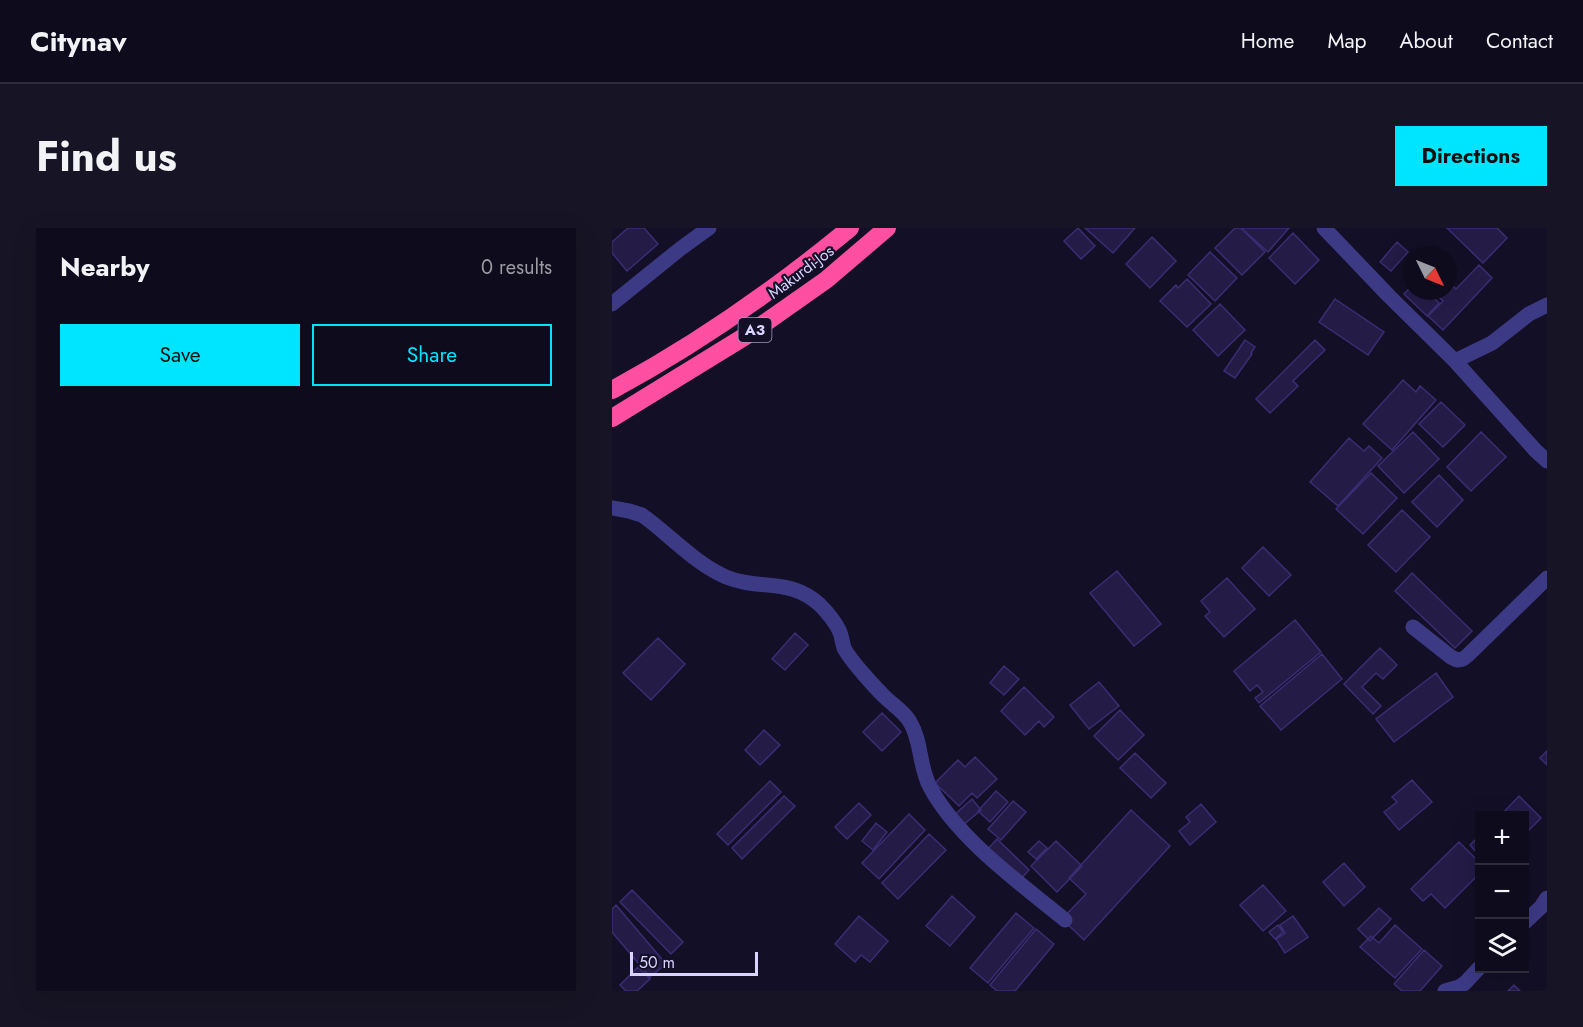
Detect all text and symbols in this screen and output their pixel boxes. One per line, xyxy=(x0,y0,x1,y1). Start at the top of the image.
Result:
text: Citynav xyxy=(30,21,127,62)
text: Home xyxy=(1241,26,1294,56)
text: Map xyxy=(1327,26,1367,56)
text: About xyxy=(1400,26,1453,56)
text: Contact xyxy=(1486,26,1553,56)
text: Find us xyxy=(36,126,177,187)
button: Directions xyxy=(1395,126,1547,186)
street label: Makurdi-Jos xyxy=(763,240,839,304)
north arrow xyxy=(1403,246,1457,300)
text: Nearby xyxy=(60,248,149,286)
text: 0 results xyxy=(481,253,552,282)
road number: A3 xyxy=(738,318,772,342)
button: Save xyxy=(60,324,300,386)
button: Share xyxy=(312,324,552,386)
map controls xyxy=(1475,811,1529,973)
button: + xyxy=(1475,811,1529,865)
button: − xyxy=(1475,865,1529,919)
button: layers xyxy=(1475,919,1529,973)
scale bar xyxy=(630,949,758,976)
text: 50 m xyxy=(639,951,675,974)

